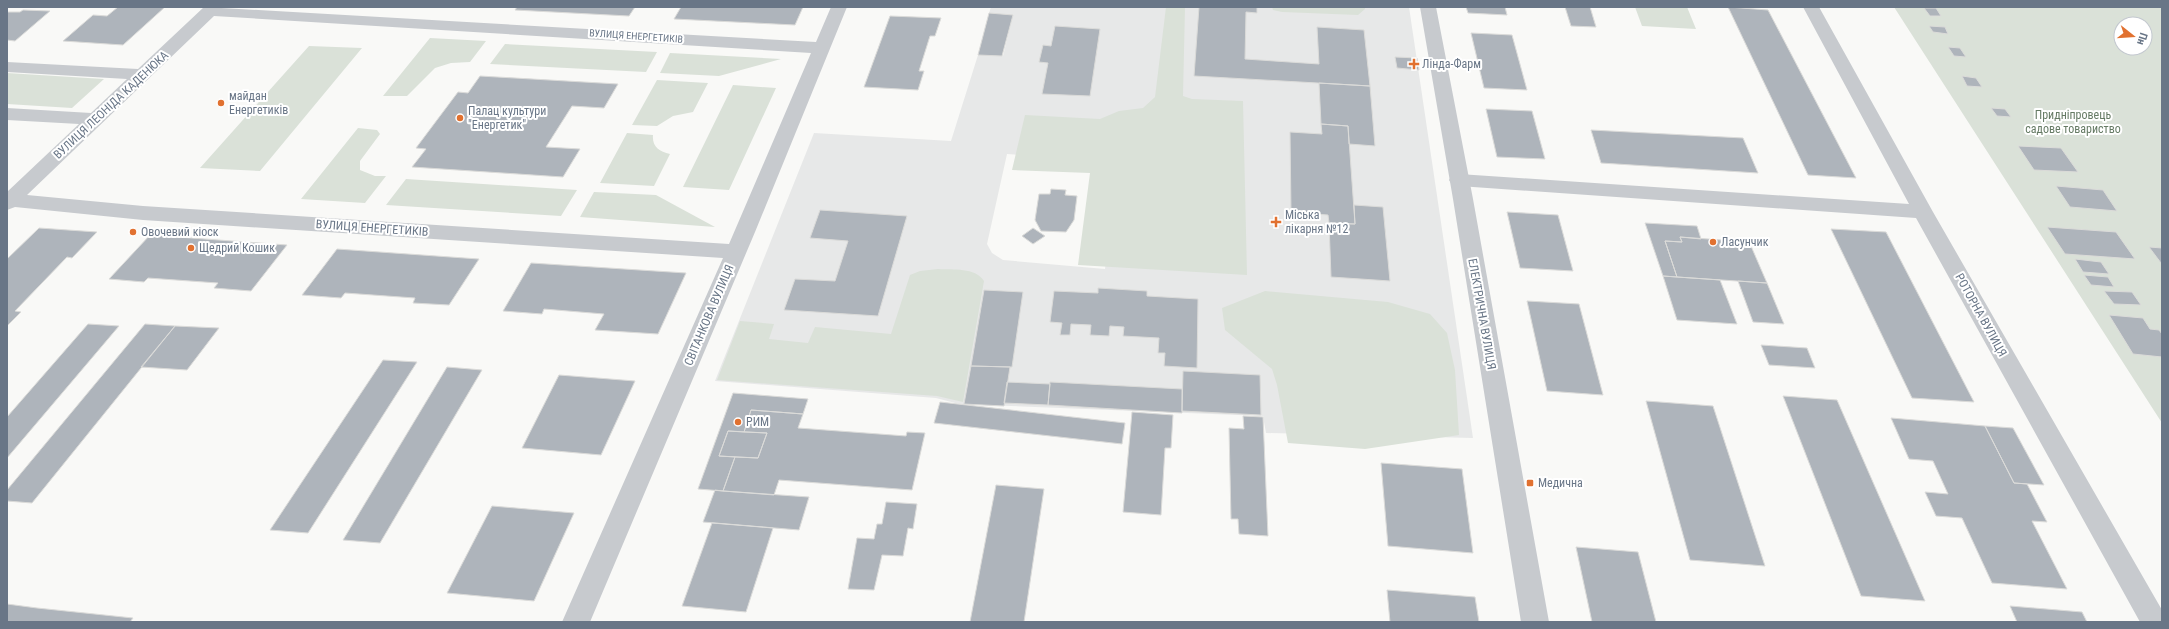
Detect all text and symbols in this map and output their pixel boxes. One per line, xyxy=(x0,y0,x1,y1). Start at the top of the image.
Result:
north arrow xyxy=(2113,16,2153,56)
street label: ВУЛИЦЯ ЕНЕРГЕТИКІВ xyxy=(589,27,683,45)
text: Пн xyxy=(2134,31,2150,47)
street label: ВУЛИЦЯ ЛЕОНІДА КАДЕНЮКА xyxy=(51,48,171,162)
place label: Лінда-Фарм xyxy=(1422,57,1481,71)
marker: Лінда-Фарм xyxy=(1409,59,1419,69)
place label: майдан Енергетиків xyxy=(229,89,288,117)
marker: майдан Енергетиків xyxy=(216,98,226,108)
place label: Палац культури "Енергетик" xyxy=(468,104,546,132)
park label: Придніпровець садове товариство xyxy=(2025,108,2121,136)
marker: Палац культури "Енергетик" xyxy=(455,113,465,123)
place label: Міська лікарня №12 xyxy=(1285,208,1349,236)
marker: Міська лікарня №12 xyxy=(1270,216,1282,228)
street label: ВУЛИЦЯ ЕНЕРГЕТИКІВ xyxy=(315,217,429,239)
place label: Овочевий кіоск xyxy=(141,225,219,239)
marker: Овочевий кіоск xyxy=(128,227,138,237)
place label: Ласунчик xyxy=(1721,235,1769,249)
marker: Ласунчик xyxy=(1708,237,1718,247)
place label: Щедрий Кошик xyxy=(199,241,275,255)
marker: Щедрий Кошик xyxy=(186,243,196,253)
street label: ЕЛЕКТРИЧНА ВУЛИЦЯ xyxy=(1465,257,1499,371)
street label: СВІТАНКОВА ВУЛИЦЯ xyxy=(681,262,737,368)
street label: РОТОРНА ВУЛИЦЯ xyxy=(1952,271,2010,359)
place label: РИМ xyxy=(746,415,769,429)
marker: РИМ xyxy=(733,417,743,427)
place label: Медична xyxy=(1538,476,1583,490)
marker: Медична xyxy=(1525,478,1535,488)

